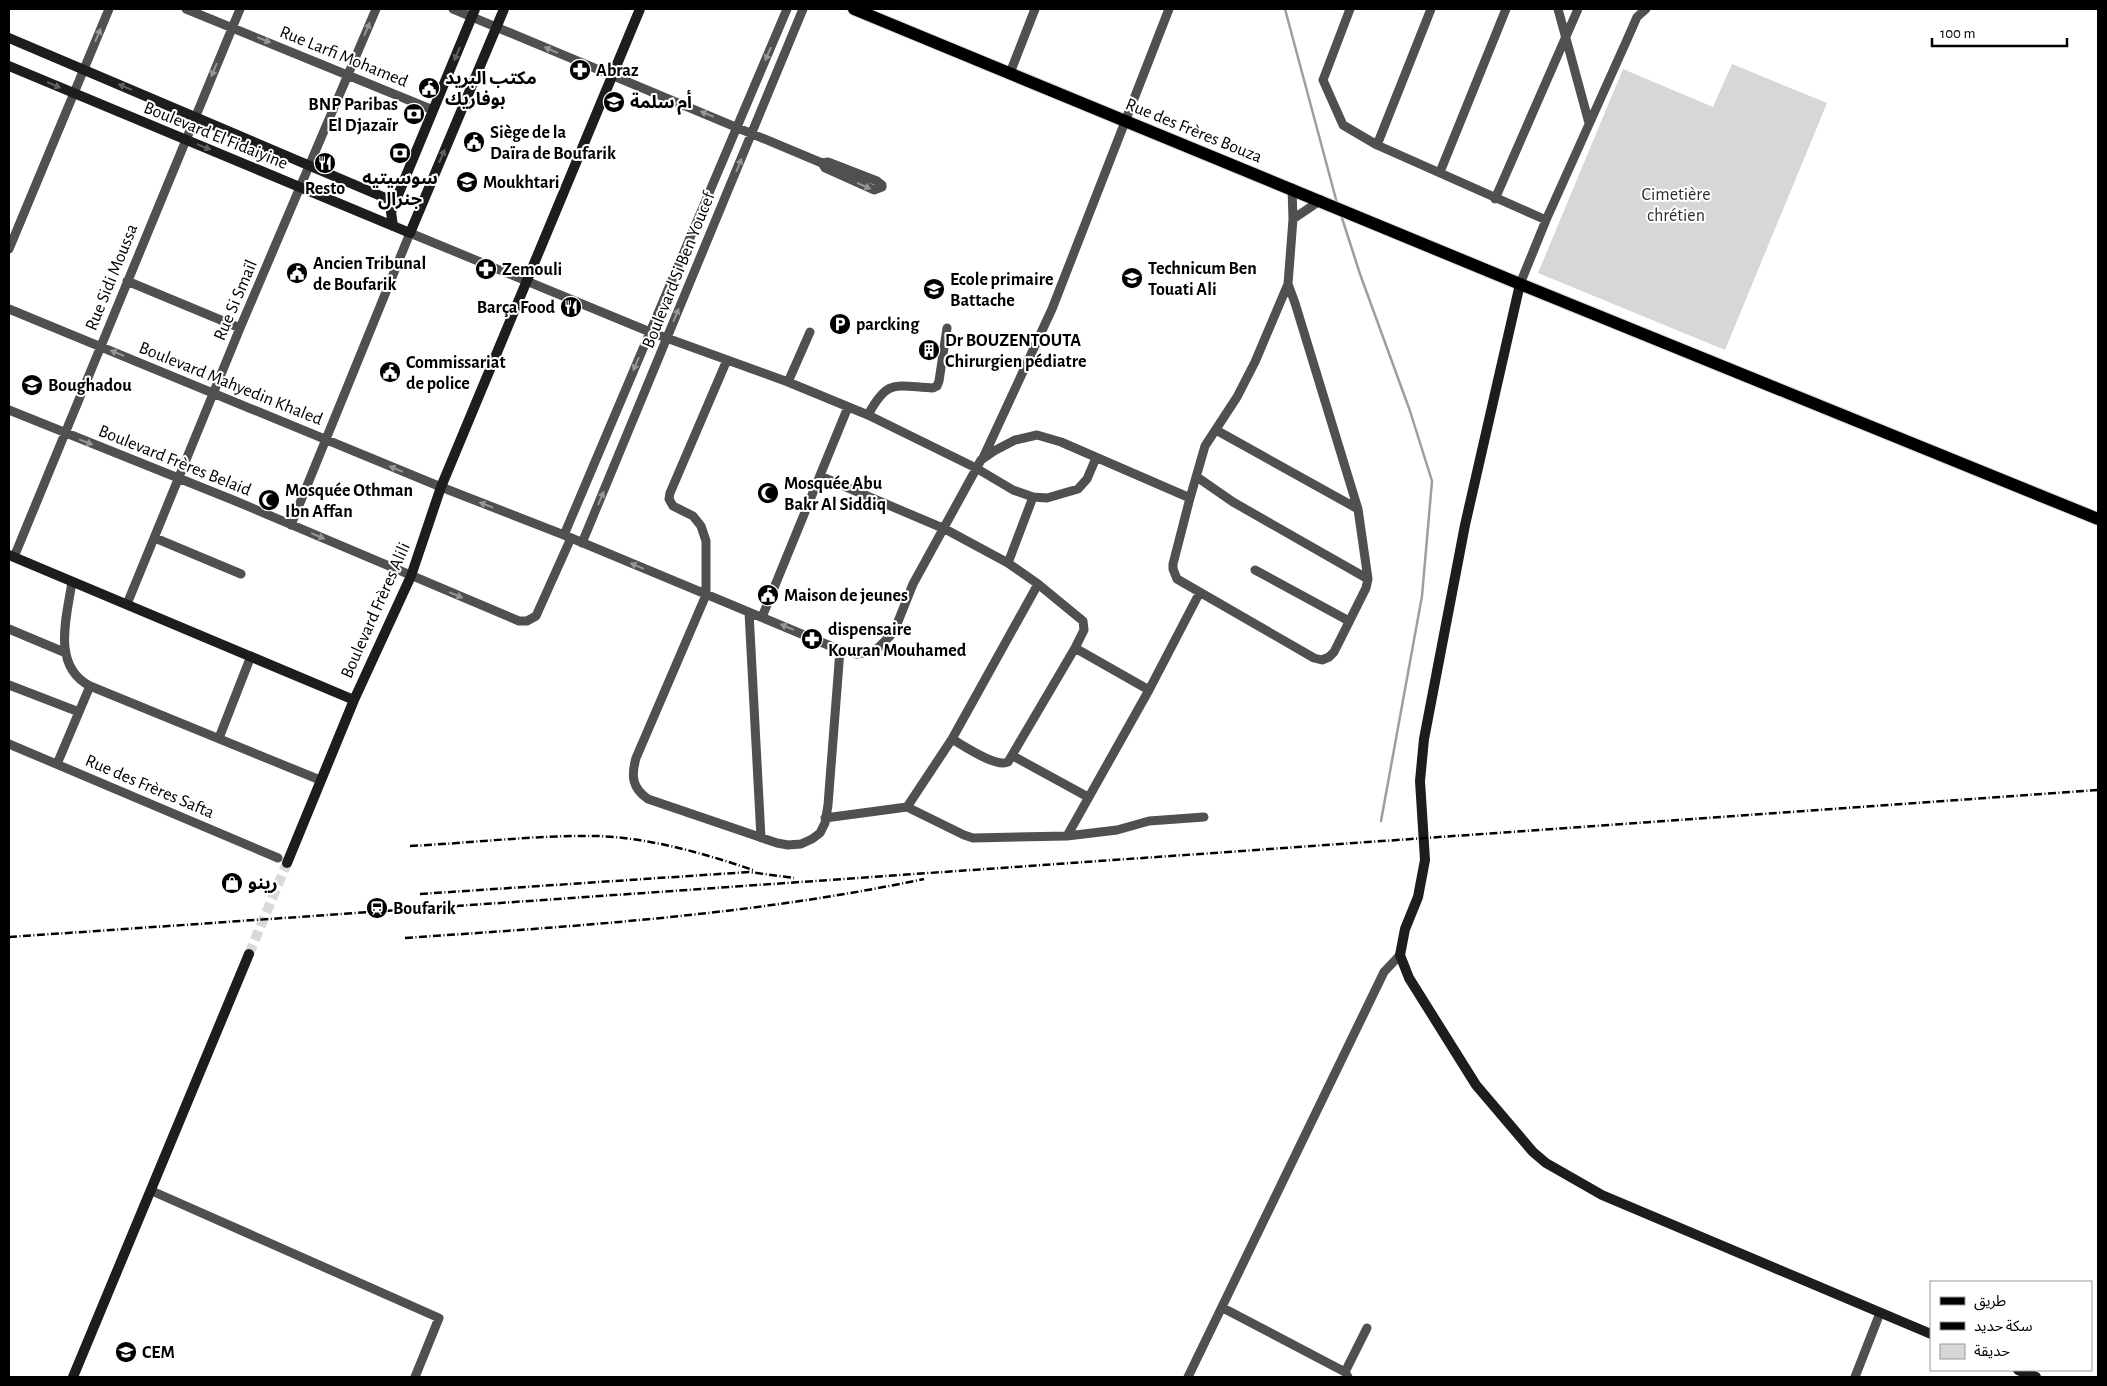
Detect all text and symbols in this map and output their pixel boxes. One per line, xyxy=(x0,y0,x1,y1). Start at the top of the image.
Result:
scale bar xyxy=(1932,15,2067,47)
one-way arrow xyxy=(364,22,371,37)
street label: Rue Larfi Mohamed xyxy=(277,23,410,91)
text: 100 m xyxy=(1940,26,1975,41)
one-way arrow xyxy=(95,28,103,42)
one-way arrow xyxy=(257,37,271,45)
one-way arrow xyxy=(544,45,558,53)
one-way arrow xyxy=(452,47,460,61)
one-way arrow xyxy=(764,47,772,62)
pharmacy icon: Abraz xyxy=(568,58,592,82)
place label: Abraz xyxy=(596,62,639,80)
one-way arrow xyxy=(210,63,218,77)
place label: مكتب البريد بوفاريك xyxy=(445,70,537,110)
public building icon: مكتب البريد بوفاريك xyxy=(417,76,441,100)
one-way arrow xyxy=(47,81,62,89)
one-way arrow xyxy=(117,83,132,91)
place label: أم سلمة xyxy=(630,89,692,115)
school or university icon: أم سلمة xyxy=(602,90,626,114)
street label: Rue des Frères Bouza xyxy=(1123,95,1264,167)
place label: BNP Paribas El Djazaïr xyxy=(308,96,399,135)
street label: Boulevard El Fidaiyine xyxy=(141,99,290,173)
bank icon: BNP Paribas El Djazaïr xyxy=(402,102,426,126)
one-way arrow xyxy=(699,110,714,118)
place label: Siège de la Daïra de Boufarik xyxy=(490,124,616,163)
public building icon: Siège de la Daïra de Boufarik xyxy=(462,130,486,154)
bank icon: سوسيتيه جنرال xyxy=(388,141,412,165)
one-way arrow xyxy=(197,144,211,152)
one-way arrow xyxy=(438,148,446,163)
restaurant icon: Resto xyxy=(313,151,337,175)
one-way arrow xyxy=(735,158,743,172)
place label: سوسيتيه جنرال xyxy=(362,170,438,210)
school or university icon: Moukhtari xyxy=(455,170,479,194)
place label: Moukhtari xyxy=(483,174,559,192)
place label: Resto xyxy=(305,180,345,198)
one-way arrow xyxy=(857,182,871,190)
park label: Cimetière chrétien xyxy=(1642,186,1710,225)
street label: Boulevard Si Ben Youcef xyxy=(639,188,719,351)
street label: Rue Sidi Moussa xyxy=(82,222,141,333)
place label: Ancien Tribunal de Boufarik xyxy=(313,255,426,294)
street label: Rue Si Smaïl xyxy=(211,257,261,343)
pharmacy icon: Zemouli xyxy=(474,257,498,281)
place label: Technicum Ben Touati Ali xyxy=(1148,260,1257,299)
public building icon: Ancien Tribunal de Boufarik xyxy=(285,261,309,285)
place label: Zemouli xyxy=(502,261,562,279)
school or university icon: Technicum Ben Touati Ali xyxy=(1120,266,1144,290)
place label: Ecole primaire Battache xyxy=(950,271,1053,310)
school or university icon: Ecole primaire Battache xyxy=(922,277,946,301)
restaurant icon: Barça Food xyxy=(559,295,583,319)
place label: Barça Food xyxy=(477,299,556,317)
one-way arrow xyxy=(673,308,681,322)
parking icon: parcking xyxy=(828,312,852,336)
place label: parcking xyxy=(856,316,920,334)
place label: Dr BOUZENTOUTA Chirurgien pédiatre xyxy=(945,332,1086,371)
building icon: Dr BOUZENTOUTA Chirurgien pédiatre xyxy=(917,338,941,362)
street label: Boulevard Mahyedin Khaled xyxy=(136,339,325,429)
one-way arrow xyxy=(110,349,124,357)
place label: Commissariat de police xyxy=(406,354,506,393)
one-way arrow xyxy=(632,357,640,371)
public building icon: Commissariat de police xyxy=(378,360,402,384)
school or university icon: Boughadou xyxy=(20,373,44,397)
place label: Boughadou xyxy=(48,377,132,395)
street label: Boulevard Frères Belaid xyxy=(96,422,254,500)
one-way arrow xyxy=(79,438,94,446)
one-way arrow xyxy=(389,464,403,472)
place label: Mosquée Abu Bakr Al Siddiq xyxy=(784,475,886,514)
mosque icon: Mosquée Abu Bakr Al Siddiq xyxy=(756,481,780,505)
place label: Mosquée Othman Ibn Affan xyxy=(285,482,413,521)
mosque icon: Mosquée Othman Ibn Affan xyxy=(257,488,281,512)
one-way arrow xyxy=(597,490,605,505)
one-way arrow xyxy=(478,501,493,509)
one-way arrow xyxy=(311,533,325,541)
street label: Boulevard Frères Alili xyxy=(338,540,414,681)
one-way arrow xyxy=(630,561,644,569)
public building icon: Maison de jeunes xyxy=(756,583,780,607)
place label: Maison de jeunes xyxy=(784,587,908,605)
one-way arrow xyxy=(449,591,463,599)
place label: dispensaire Kouran Mouhamed xyxy=(828,621,967,660)
one-way arrow xyxy=(780,623,794,631)
pharmacy icon: dispensaire Kouran Mouhamed xyxy=(800,627,824,651)
street label: Rue des Frères Safta xyxy=(82,752,217,822)
shop icon: رينو xyxy=(220,871,244,895)
place label: رينو xyxy=(248,875,278,894)
station icon: Boufarik xyxy=(365,896,389,920)
place label: Boufarik xyxy=(393,900,456,918)
legend xyxy=(1930,1281,2092,1371)
text: طريق xyxy=(1974,1294,2006,1311)
text: سكة حديد xyxy=(1974,1319,2033,1334)
school or university icon: CEM xyxy=(114,1340,138,1364)
place label: CEM xyxy=(142,1344,175,1362)
text: حديقة xyxy=(1974,1344,2010,1359)

